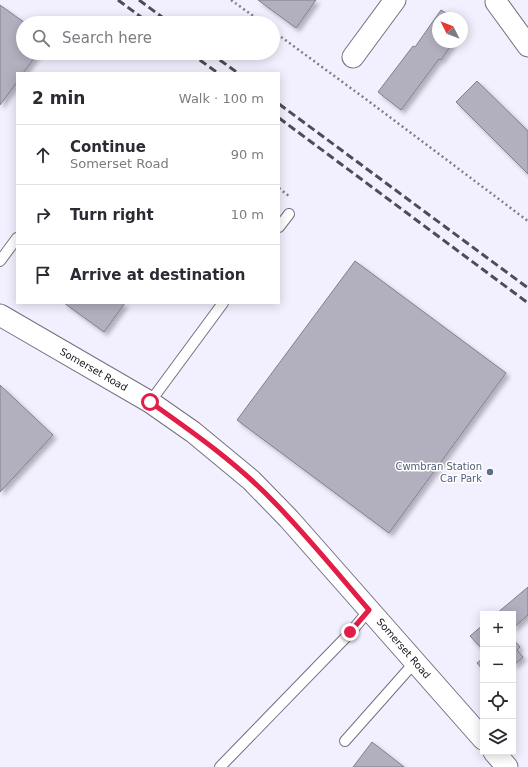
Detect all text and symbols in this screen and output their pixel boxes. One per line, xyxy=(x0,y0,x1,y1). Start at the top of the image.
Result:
north arrow xyxy=(432,12,468,48)
search box xyxy=(16,16,280,60)
icon: search xyxy=(30,27,52,49)
text: Search here xyxy=(62,29,152,47)
text: 2 min xyxy=(32,88,85,108)
text: Walk · 100 m xyxy=(179,91,264,106)
text: Continue xyxy=(70,138,146,156)
icon: ahead xyxy=(32,144,54,166)
text: 90 m xyxy=(231,147,264,162)
text: Somerset Road xyxy=(70,156,169,171)
icon: right xyxy=(32,204,54,226)
text: Turn right xyxy=(70,206,154,224)
text: 10 m xyxy=(231,207,264,222)
icon: arrive xyxy=(32,264,54,286)
text: Arrive at destination xyxy=(70,266,245,284)
street label: Somerset Road xyxy=(58,346,129,393)
route start xyxy=(141,393,159,411)
place label: Cwmbran Station Car Park xyxy=(395,461,482,484)
marker: Cwmbran Station Car Park xyxy=(485,467,495,477)
map controls xyxy=(480,611,516,755)
button: + xyxy=(480,611,516,647)
street label: Somerset Road xyxy=(375,616,433,681)
route end xyxy=(341,623,359,641)
button: − xyxy=(480,647,516,683)
button: locate xyxy=(480,683,516,719)
button: layers xyxy=(480,719,516,755)

